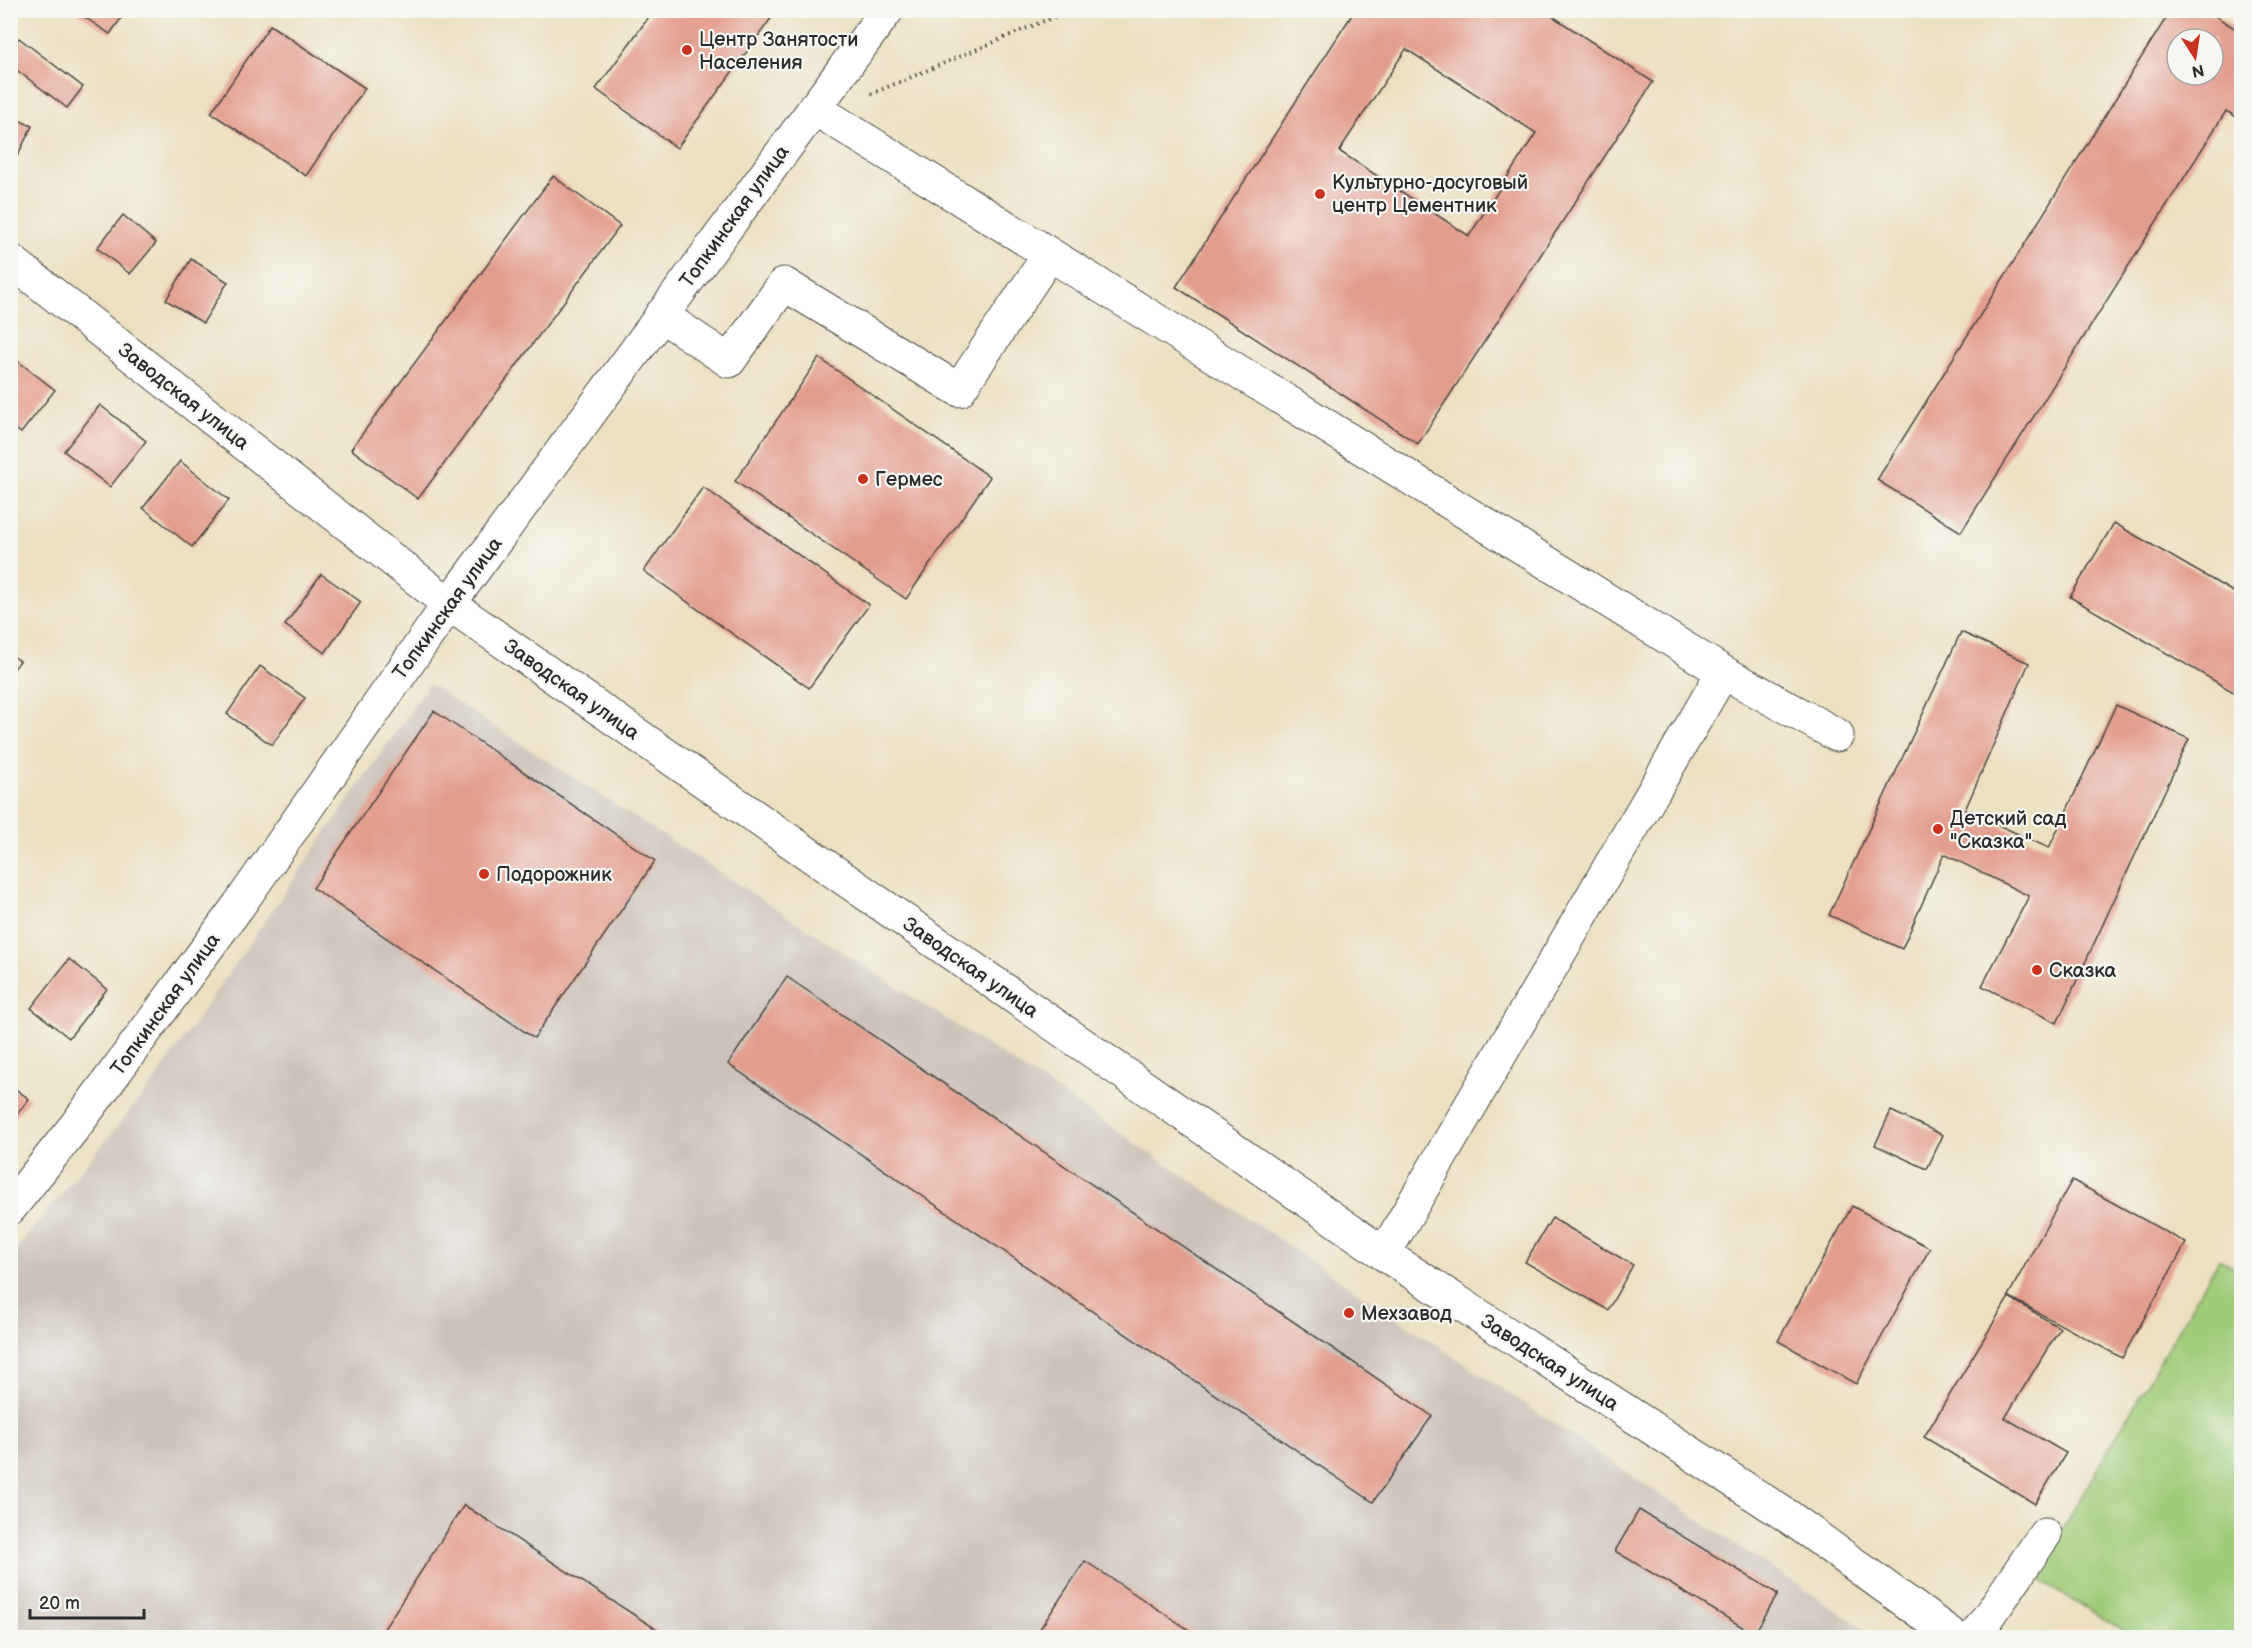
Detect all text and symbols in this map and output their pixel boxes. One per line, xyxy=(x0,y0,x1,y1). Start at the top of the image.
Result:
north arrow xyxy=(2165,27,2225,87)
place label: Центр Занятости Населения xyxy=(699,28,858,75)
marker: Центр Занятости Населения xyxy=(680,43,694,57)
text: N xyxy=(2190,60,2206,81)
street label: Топкинская улица xyxy=(675,140,795,293)
place label: Культурно-досуговый центр Цементник xyxy=(1332,171,1528,218)
marker: Культурно-досуговый центр Цементник xyxy=(1313,187,1327,201)
street label: Заводская улица xyxy=(113,338,254,456)
place label: Гермес xyxy=(875,468,943,492)
marker: Гермес xyxy=(856,472,870,486)
street label: Топкинская улица xyxy=(388,532,508,685)
street label: Заводская улица xyxy=(499,634,644,746)
place label: Детский сад "Сказка" xyxy=(1950,807,2066,854)
marker: Детский сад "Сказка" xyxy=(1931,822,1945,836)
place label: Подорожник xyxy=(496,863,612,887)
marker: Подорожник xyxy=(477,867,491,881)
street label: Заводская улица xyxy=(898,912,1043,1024)
street label: Топкинская улица xyxy=(106,928,226,1081)
place label: Сказка xyxy=(2049,959,2117,983)
marker: Сказка xyxy=(2030,963,2044,977)
place label: Мехзавод xyxy=(1361,1302,1452,1326)
marker: Мехзавод xyxy=(1342,1306,1356,1320)
street label: Заводская улица xyxy=(1476,1309,1623,1417)
scale bar xyxy=(30,1582,144,1620)
text: 20 m xyxy=(39,1593,80,1614)

